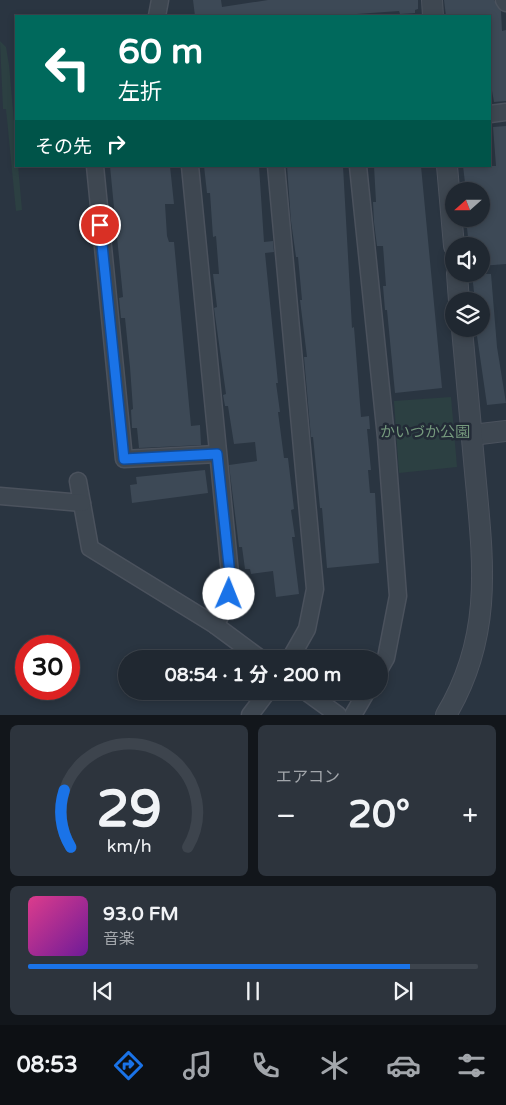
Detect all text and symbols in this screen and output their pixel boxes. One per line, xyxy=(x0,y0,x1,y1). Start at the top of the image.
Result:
text: 60 m xyxy=(118,31,203,73)
icon: left xyxy=(35,35,100,100)
text: 左折 xyxy=(118,79,162,105)
icon: right xyxy=(102,130,130,158)
text: その先 xyxy=(35,136,92,158)
north arrow xyxy=(445,182,490,228)
map controls xyxy=(445,182,490,337)
pin xyxy=(79,204,121,246)
icon: arrive xyxy=(86,211,114,239)
button: sound xyxy=(445,237,490,282)
button: layers xyxy=(445,292,490,337)
park label: かいづか公園 xyxy=(380,423,470,441)
position arrow xyxy=(202,567,254,619)
speed limit sign: 30 xyxy=(15,635,80,700)
text: 08:54 · 1 分 · 200 m xyxy=(165,664,341,686)
text: エアコン xyxy=(276,767,340,787)
text: 29 xyxy=(96,778,162,841)
text: 20° xyxy=(348,792,410,838)
text: − xyxy=(276,799,296,833)
text: + xyxy=(462,799,478,833)
text: km/h xyxy=(107,836,151,857)
text: 93.0 FM xyxy=(103,903,179,925)
text: 音楽 xyxy=(103,929,135,949)
icon: previous xyxy=(89,977,117,1005)
icon: pause xyxy=(239,977,267,1005)
icon: next xyxy=(389,977,417,1005)
icon: directions xyxy=(111,1048,146,1083)
icon: music xyxy=(180,1048,215,1083)
icon: phone xyxy=(248,1048,283,1083)
icon: climate xyxy=(317,1048,352,1083)
icon: car xyxy=(386,1048,421,1083)
icon: filters xyxy=(454,1048,489,1083)
text: 08:53 xyxy=(17,1052,78,1078)

